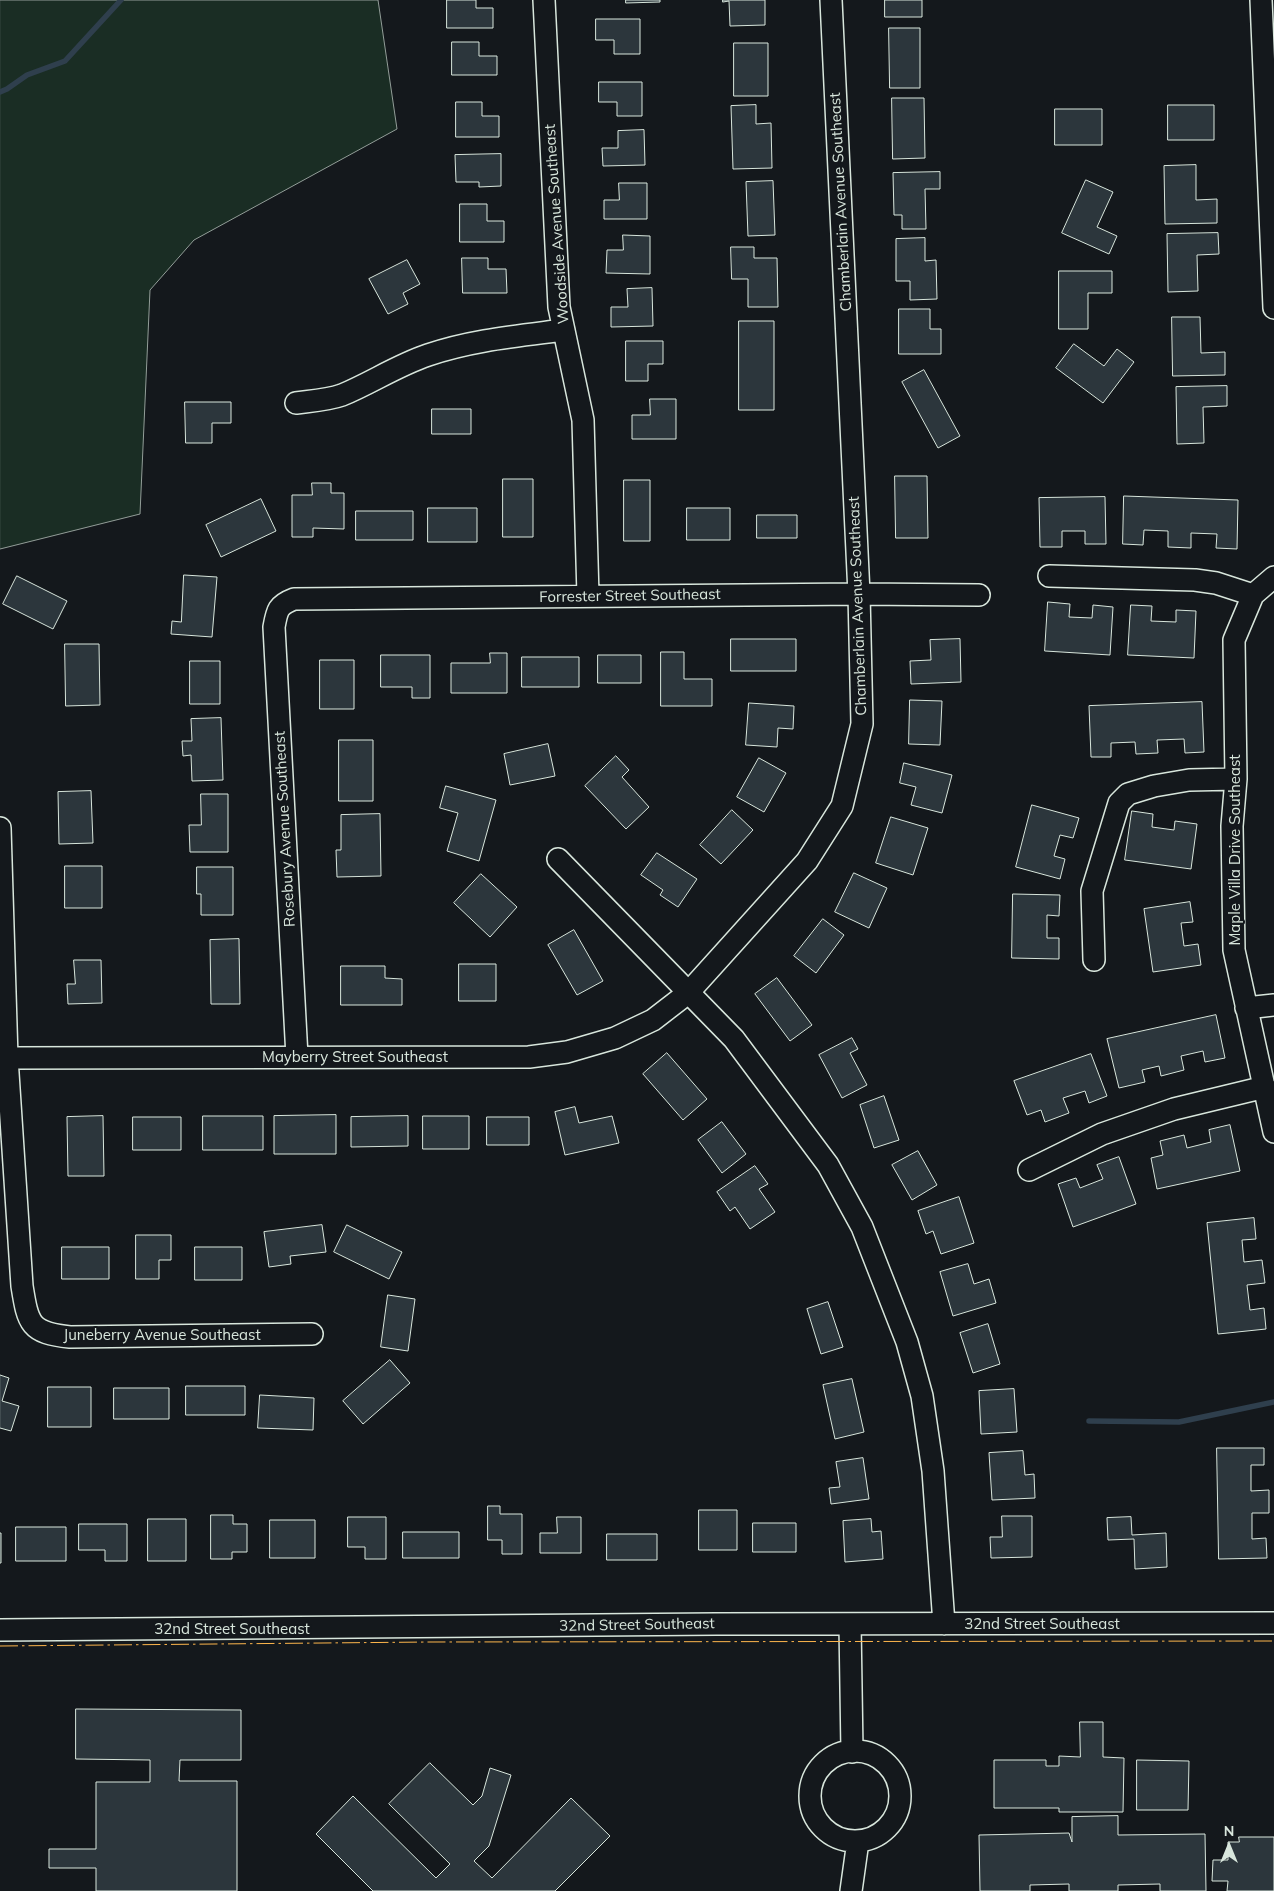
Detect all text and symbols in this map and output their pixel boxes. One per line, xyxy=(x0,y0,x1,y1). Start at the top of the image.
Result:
street label: Chamberlain Avenue Southeast xyxy=(826,92,856,312)
street label: Woodside Avenue Southeast xyxy=(541,123,573,325)
street label: Chamberlain Avenue Southeast xyxy=(845,496,871,716)
street label: Forrester Street Southeast xyxy=(539,585,721,607)
street label: Rosebury Avenue Southeast xyxy=(271,730,299,928)
street label: Maple Villa Drive Southeast xyxy=(1226,754,1244,946)
street label: Mayberry Street Southeast xyxy=(262,1048,448,1066)
street label: Juneberry Avenue Southeast xyxy=(63,1326,261,1344)
street label: 32nd Street Southeast xyxy=(559,1615,715,1635)
street label: 32nd Street Southeast xyxy=(964,1615,1120,1633)
street label: 32nd Street Southeast xyxy=(154,1620,310,1638)
north arrow xyxy=(1204,1821,1254,1871)
text: N xyxy=(1224,1822,1234,1840)

